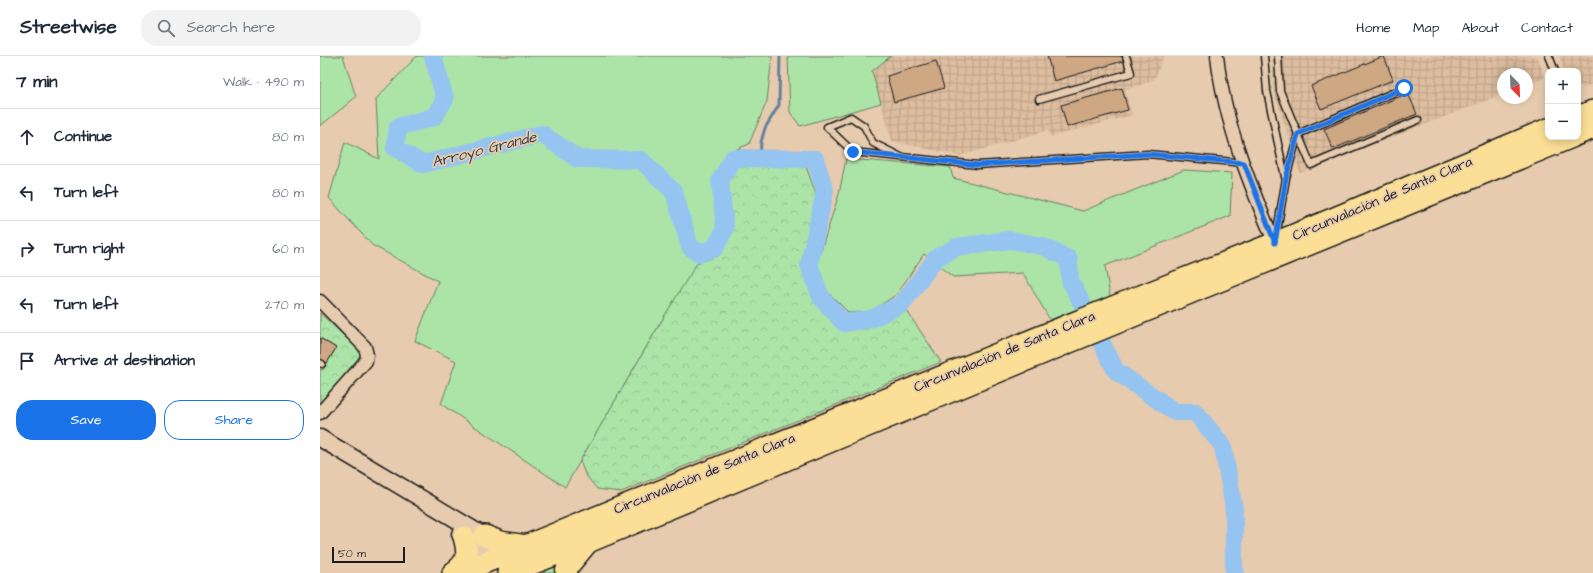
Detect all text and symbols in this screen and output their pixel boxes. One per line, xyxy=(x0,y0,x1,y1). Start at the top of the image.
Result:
search box xyxy=(141,10,421,46)
text: Streetwise xyxy=(20,14,117,41)
icon: search xyxy=(155,17,177,39)
text: Search here xyxy=(187,17,275,38)
text: Home xyxy=(1356,18,1391,38)
text: Map xyxy=(1413,18,1439,38)
text: About xyxy=(1461,18,1499,38)
text: Contact xyxy=(1521,18,1573,38)
north arrow xyxy=(1497,68,1533,104)
map controls xyxy=(1545,68,1581,140)
button: + xyxy=(1545,68,1581,104)
text: 7 min xyxy=(16,70,58,94)
text: Walk · 490 m xyxy=(223,73,304,91)
route start xyxy=(1395,79,1413,97)
button: − xyxy=(1545,104,1581,140)
icon: ahead xyxy=(16,126,38,148)
text: Continue xyxy=(54,126,112,147)
water label: Arroyo Grande xyxy=(430,126,540,174)
text: 80 m xyxy=(272,128,304,146)
route end xyxy=(844,143,862,161)
street label: Circunvalación de Santa Clara xyxy=(1289,152,1476,246)
icon: left xyxy=(16,182,38,204)
text: Turn left xyxy=(54,182,118,203)
text: 80 m xyxy=(272,184,304,202)
icon: right xyxy=(16,238,38,260)
text: Turn right xyxy=(54,238,125,259)
text: 60 m xyxy=(272,240,304,258)
icon: left xyxy=(16,294,38,316)
text: Turn left xyxy=(54,294,118,315)
text: 270 m xyxy=(265,296,304,314)
street label: Circunvalación de Santa Clara xyxy=(911,306,1098,398)
icon: arrive xyxy=(16,350,38,372)
text: Arrive at destination xyxy=(54,350,195,371)
button: Save xyxy=(16,400,156,440)
button: Share xyxy=(164,400,304,440)
street label: Circunvalación de Santa Clara xyxy=(611,428,798,520)
scale bar xyxy=(332,545,405,564)
text: 50 m xyxy=(338,546,366,561)

